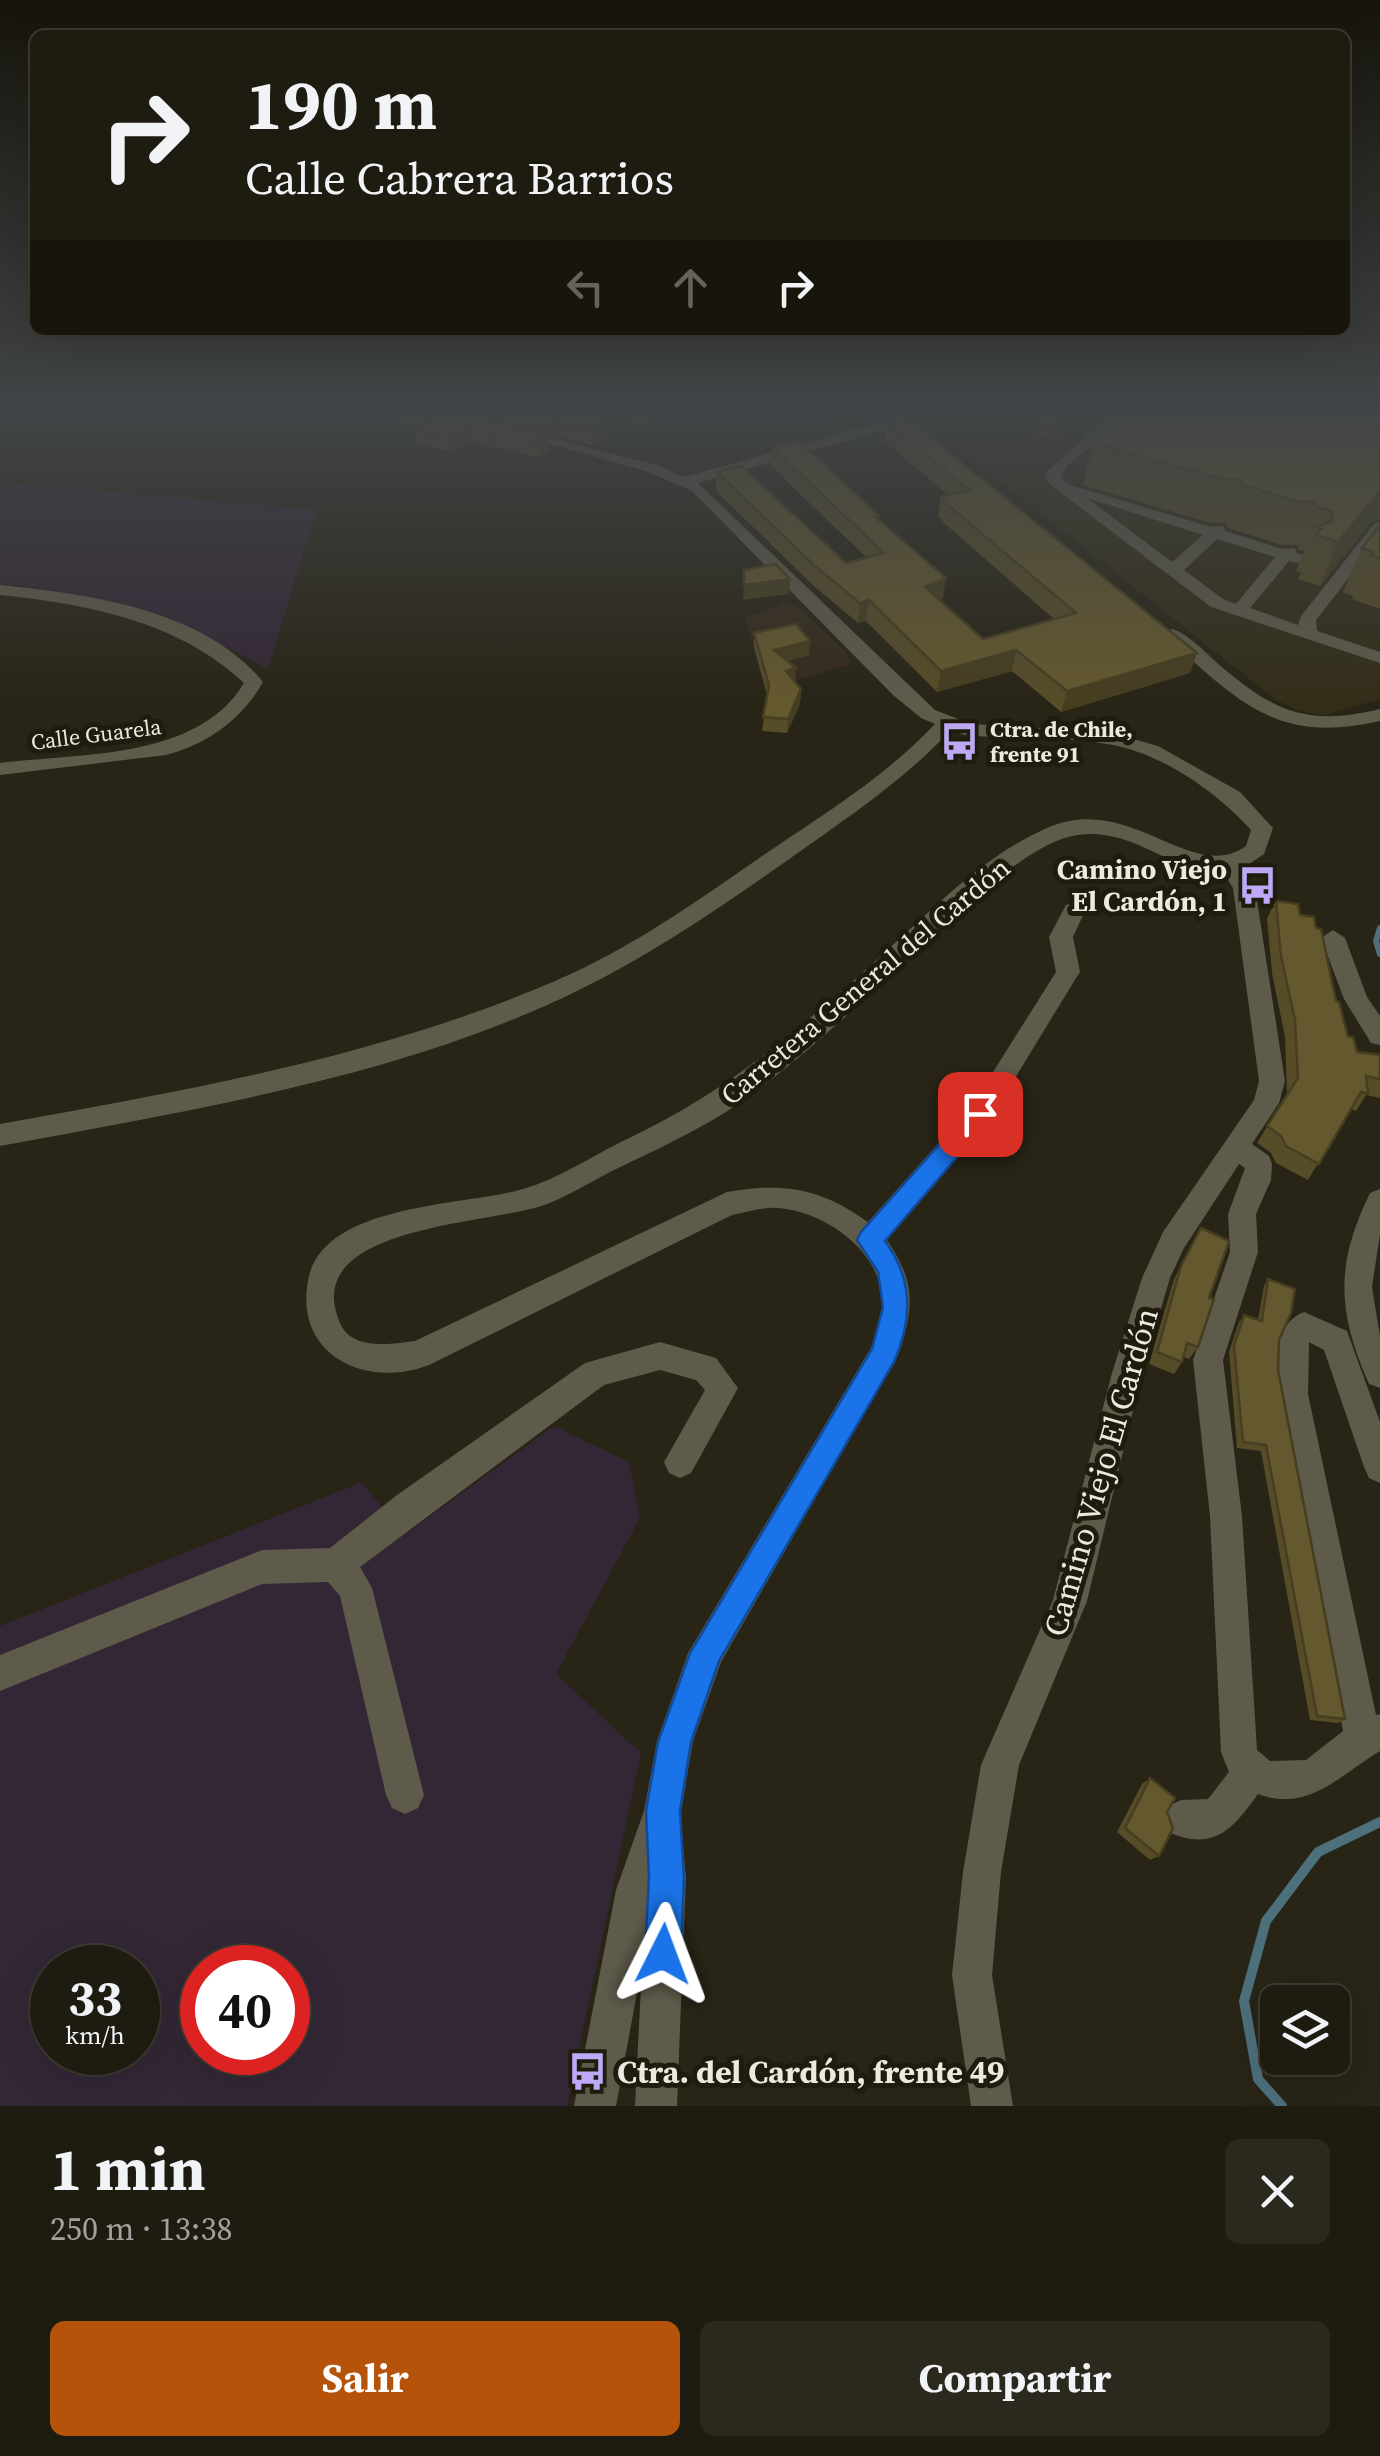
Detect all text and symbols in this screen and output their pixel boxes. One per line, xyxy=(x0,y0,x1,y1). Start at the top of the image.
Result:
text: 190 m xyxy=(245,56,437,152)
icon: right xyxy=(80,70,210,200)
text: Calle Cabrera Barrios xyxy=(245,147,674,209)
icon: left xyxy=(558,260,613,315)
icon: ahead xyxy=(663,260,718,315)
icon: right xyxy=(768,260,823,315)
street label: Calle Guarela xyxy=(29,711,164,757)
place label: Ctra. de Chile, frente 91 xyxy=(990,714,1133,769)
bus stop icon: Ctra. de Chile, frente 91 xyxy=(939,721,981,763)
street label: Carretera General del Cardón xyxy=(712,849,1018,1113)
place label: Camino Viejo El Cardón, 1 xyxy=(1057,850,1227,920)
bus stop icon: Camino Viejo El Cardón, 1 xyxy=(1236,864,1278,906)
pin xyxy=(938,1072,1023,1157)
icon: arrive xyxy=(953,1087,1008,1142)
street label: Camino Viejo El Cardón xyxy=(1033,1303,1169,1641)
position arrow xyxy=(611,1902,715,2006)
speed limit sign: 40 xyxy=(180,1945,310,2075)
text: 33 xyxy=(68,1963,122,2032)
map controls xyxy=(1260,1985,1350,2075)
button: layers xyxy=(1260,1985,1350,2075)
text: km/h xyxy=(65,2018,125,2052)
place label: Ctra. del Cardón, frente 49 xyxy=(617,2050,1004,2094)
bus stop icon: Ctra. del Cardón, frente 49 xyxy=(566,2051,608,2093)
text: 1 min xyxy=(50,2128,206,2210)
button: close xyxy=(1225,2139,1330,2244)
text: 250 m · 13:38 xyxy=(50,2207,232,2251)
button: Salir xyxy=(50,2321,680,2436)
button: Compartir xyxy=(700,2321,1330,2436)

